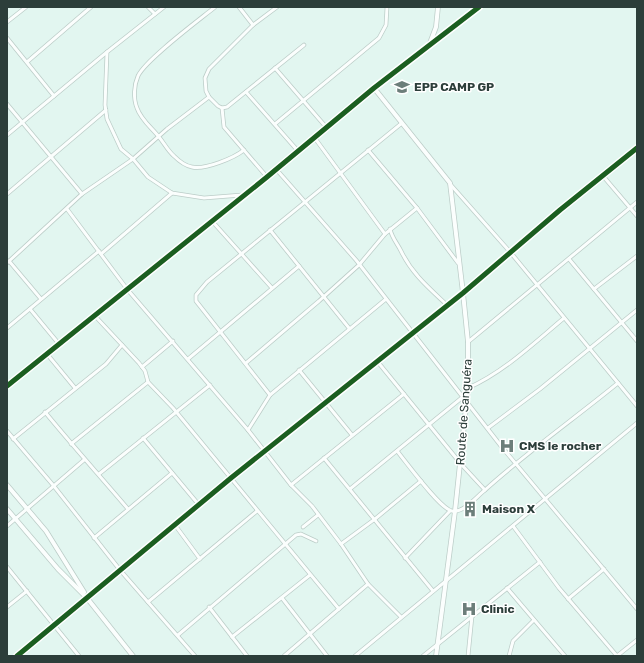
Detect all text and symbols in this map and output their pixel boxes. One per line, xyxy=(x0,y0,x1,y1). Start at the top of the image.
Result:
school or university icon: EPP CAMP GP xyxy=(393,78,411,96)
place label: EPP CAMP GP xyxy=(414,80,494,94)
street label: Route de Sanguéra xyxy=(453,358,475,466)
hospital icon: CMS le rocher xyxy=(498,437,516,455)
place label: CMS le rocher xyxy=(519,439,602,453)
building icon: Maison X xyxy=(461,500,479,518)
place label: Maison X xyxy=(482,502,536,516)
hospital icon: Clinic xyxy=(460,600,478,618)
place label: Clinic xyxy=(481,602,515,616)

